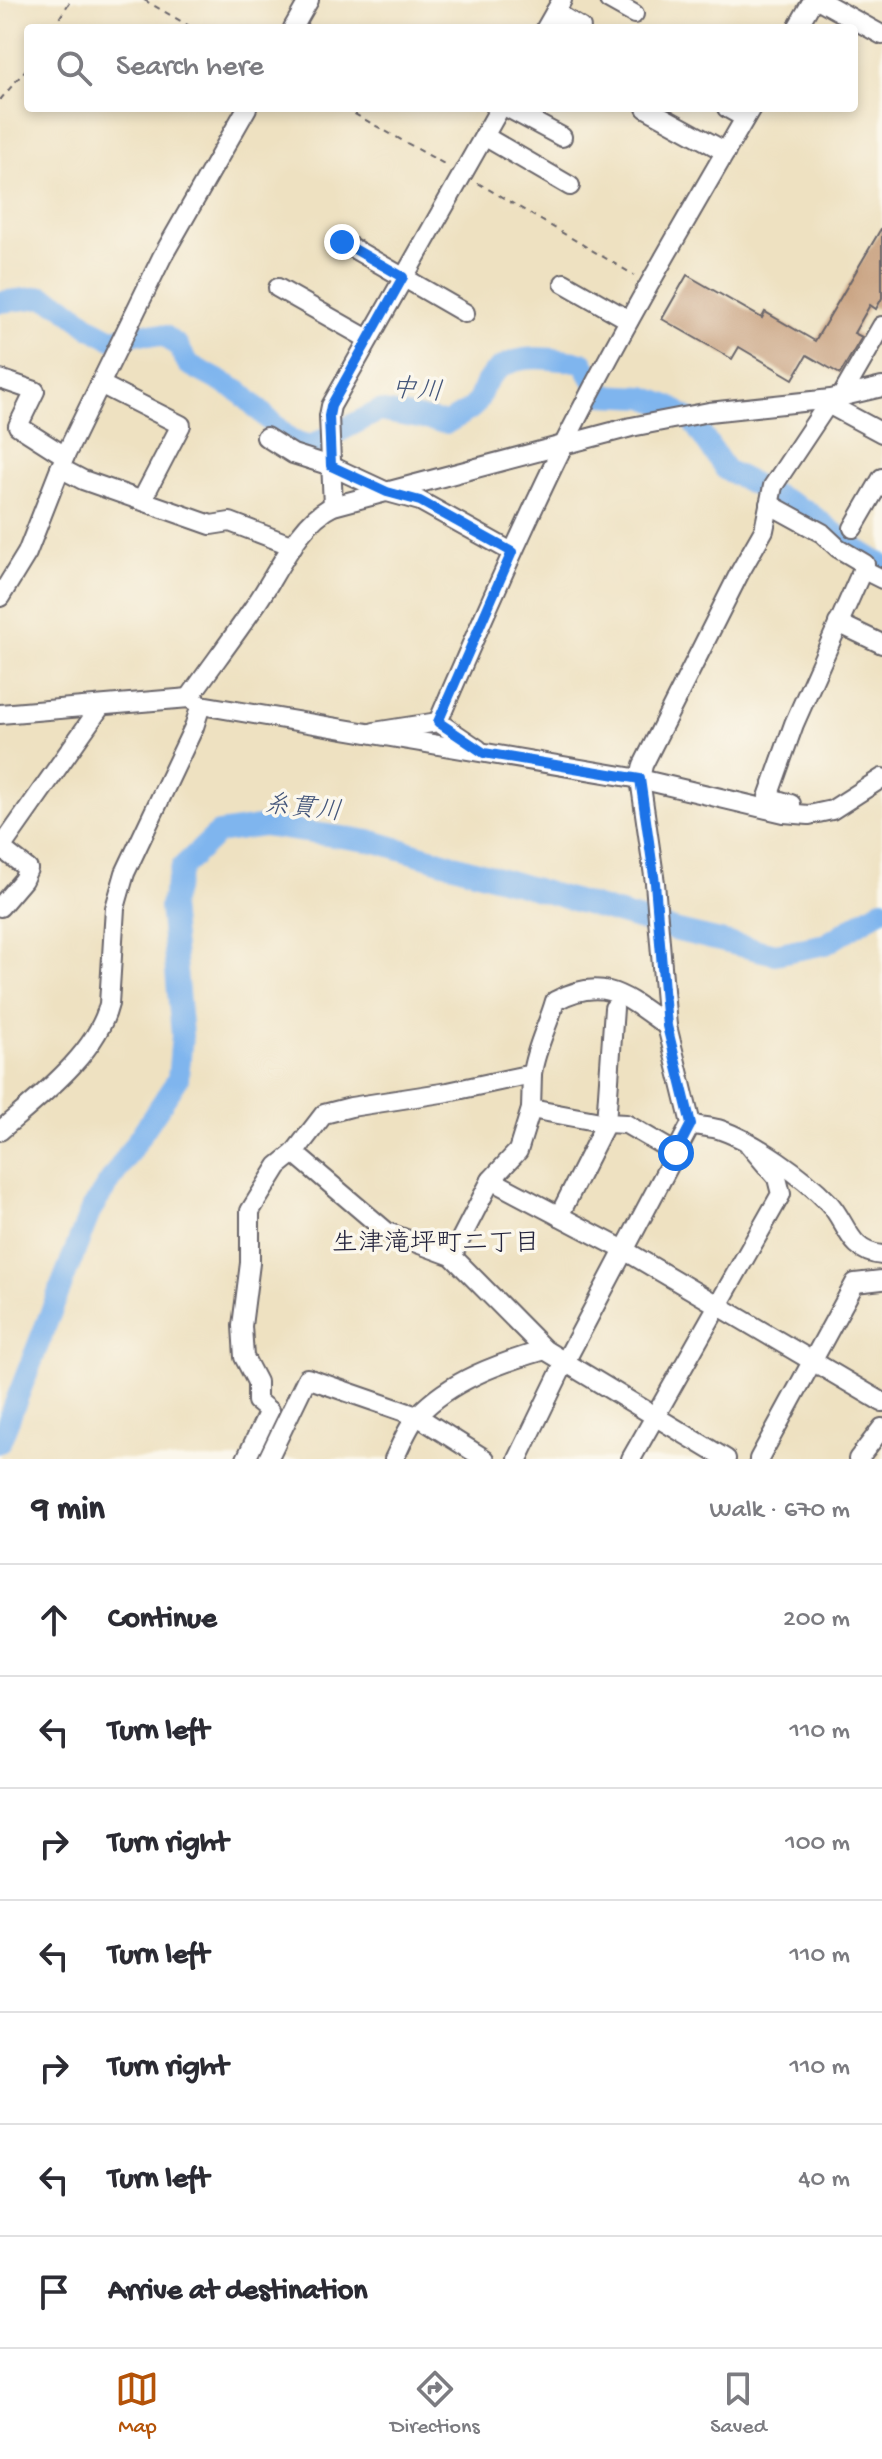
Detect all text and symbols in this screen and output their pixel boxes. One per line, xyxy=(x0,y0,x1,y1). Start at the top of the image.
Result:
search box xyxy=(24,24,858,112)
icon: search xyxy=(52,46,96,90)
text: Search here xyxy=(116,51,264,86)
route end xyxy=(324,224,360,260)
water label: 中川 xyxy=(389,373,444,410)
water label: 糸貫川 xyxy=(262,789,343,830)
route start xyxy=(658,1135,694,1171)
district label: 生津滝坪町二丁目 xyxy=(332,1228,540,1261)
text: 9 min xyxy=(32,1491,105,1531)
text: Walk · 670 m xyxy=(710,1496,850,1527)
icon: ahead xyxy=(32,1598,76,1642)
text: Continue xyxy=(108,1603,217,1638)
text: 200 m xyxy=(783,1605,850,1636)
icon: left xyxy=(32,1710,76,1754)
text: Turn left xyxy=(108,1715,209,1750)
text: 110 m xyxy=(790,1717,850,1748)
icon: right xyxy=(32,1822,76,1866)
text: Turn right xyxy=(108,1827,228,1862)
text: 100 m xyxy=(785,1829,850,1860)
icon: left xyxy=(32,1934,76,1978)
text: Turn left xyxy=(108,1939,209,1974)
text: 110 m xyxy=(790,1941,850,1972)
icon: right xyxy=(32,2046,76,2090)
text: Turn right xyxy=(108,2051,228,2086)
text: 110 m xyxy=(790,2053,850,2084)
icon: left xyxy=(32,2158,76,2202)
text: Turn left xyxy=(108,2163,209,2198)
text: 40 m xyxy=(798,2165,850,2196)
icon: arrive xyxy=(32,2270,76,2314)
text: Arrive at destination xyxy=(108,2275,368,2310)
tab: Map xyxy=(115,2367,159,2441)
tab: Directions xyxy=(390,2367,480,2441)
tab: Saved xyxy=(710,2367,767,2441)

